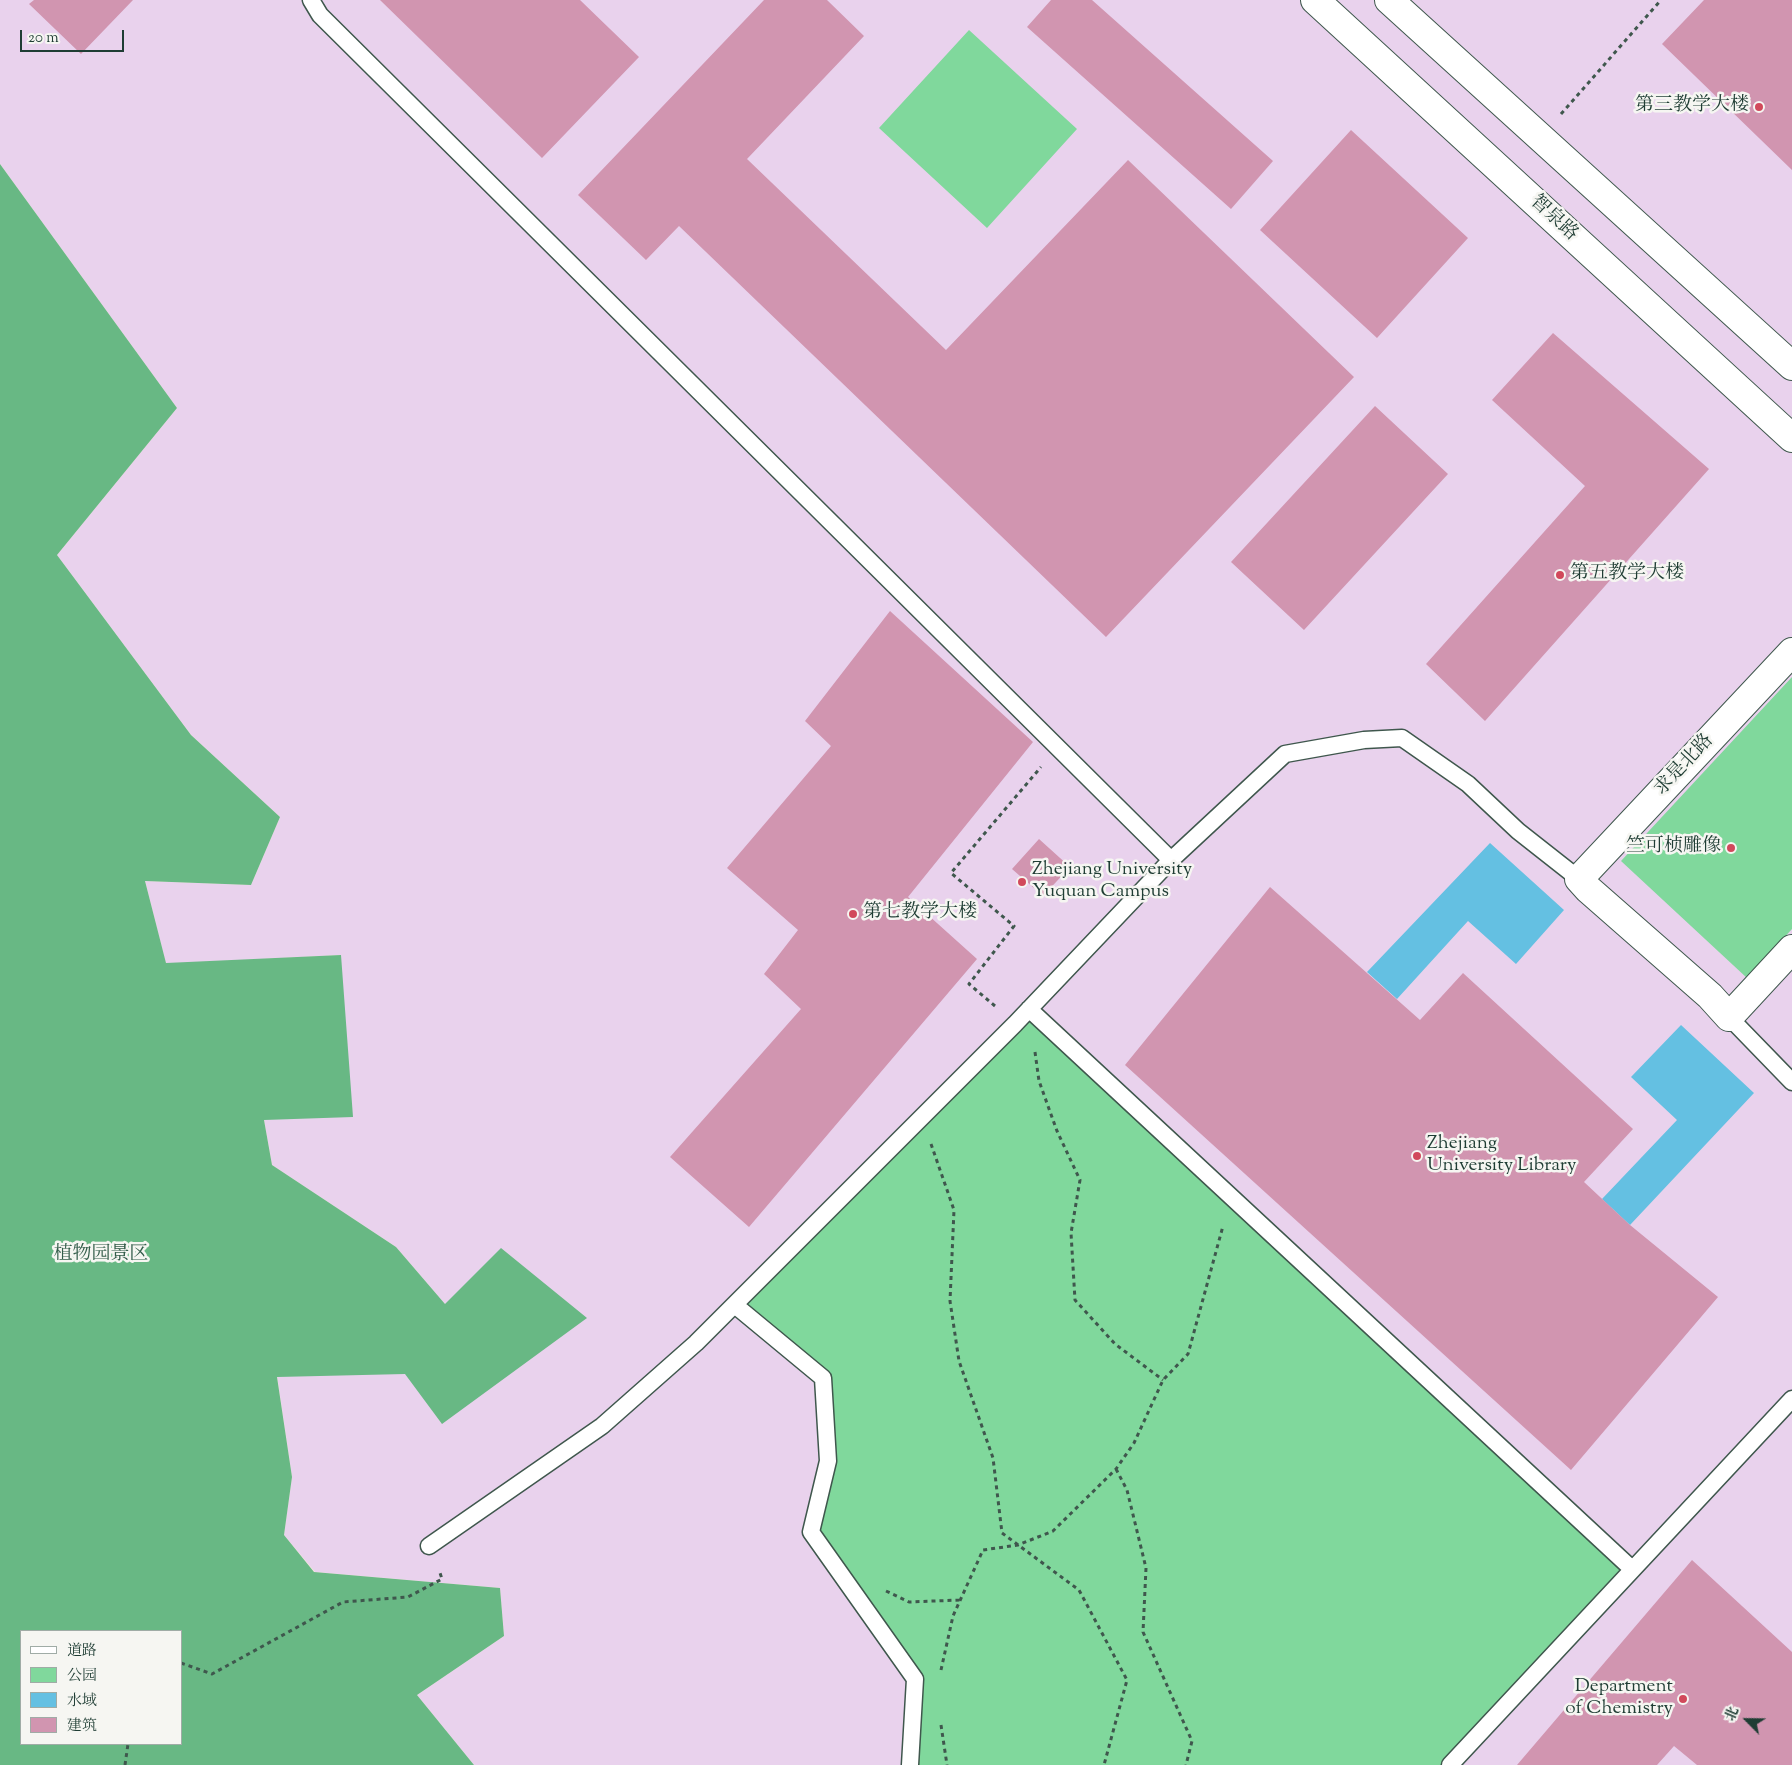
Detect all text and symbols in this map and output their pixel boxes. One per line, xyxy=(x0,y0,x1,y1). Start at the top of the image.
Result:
scale bar xyxy=(22,20,126,52)
text: 20 m xyxy=(28,28,59,49)
place label: 第三教学大楼 xyxy=(1635,96,1749,118)
marker: 第三教学大楼 xyxy=(1753,101,1765,113)
street label: 智泉路 xyxy=(1524,191,1582,247)
place label: 第五教学大楼 xyxy=(1570,564,1684,586)
marker: 第五教学大楼 xyxy=(1554,569,1566,581)
street label: 求是北路 xyxy=(1651,730,1719,802)
place label: 竺可桢雕像 xyxy=(1626,837,1721,859)
marker: 竺可桢雕像 xyxy=(1725,842,1737,854)
place label: Zhejiang University Yuquan Campus xyxy=(1032,860,1192,904)
marker: Zhejiang University Yuquan Campus xyxy=(1016,876,1028,888)
place label: 第七教学大楼 xyxy=(863,903,977,925)
marker: 第七教学大楼 xyxy=(847,908,859,920)
place label: Zhejiang University Library xyxy=(1427,1134,1576,1178)
marker: Zhejiang University Library xyxy=(1411,1150,1423,1162)
park label: 植物园景区 xyxy=(54,1245,148,1267)
legend xyxy=(20,1630,182,1745)
text: 道路 xyxy=(67,1641,97,1662)
text: 公园 xyxy=(67,1666,97,1687)
place label: Department of Chemistry xyxy=(1565,1677,1673,1721)
text: 水域 xyxy=(67,1691,97,1712)
marker: Department of Chemistry xyxy=(1677,1693,1689,1705)
north arrow xyxy=(1722,1695,1772,1745)
text: 北 xyxy=(1721,1704,1745,1724)
text: 建筑 xyxy=(67,1716,97,1737)

